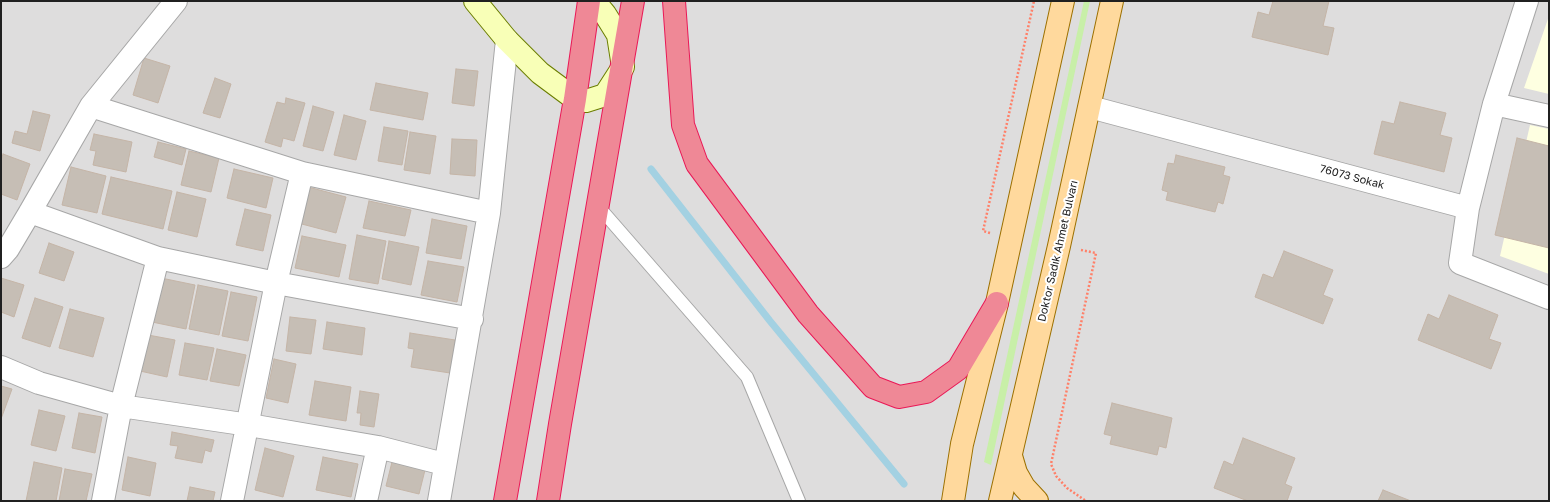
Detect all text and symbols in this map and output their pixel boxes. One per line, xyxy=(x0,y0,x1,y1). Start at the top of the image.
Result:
street label: 76073 Sokak xyxy=(1318,162,1386,192)
street label: Doktor Sadık Ahmet Bulvarı xyxy=(1035,179,1081,323)

